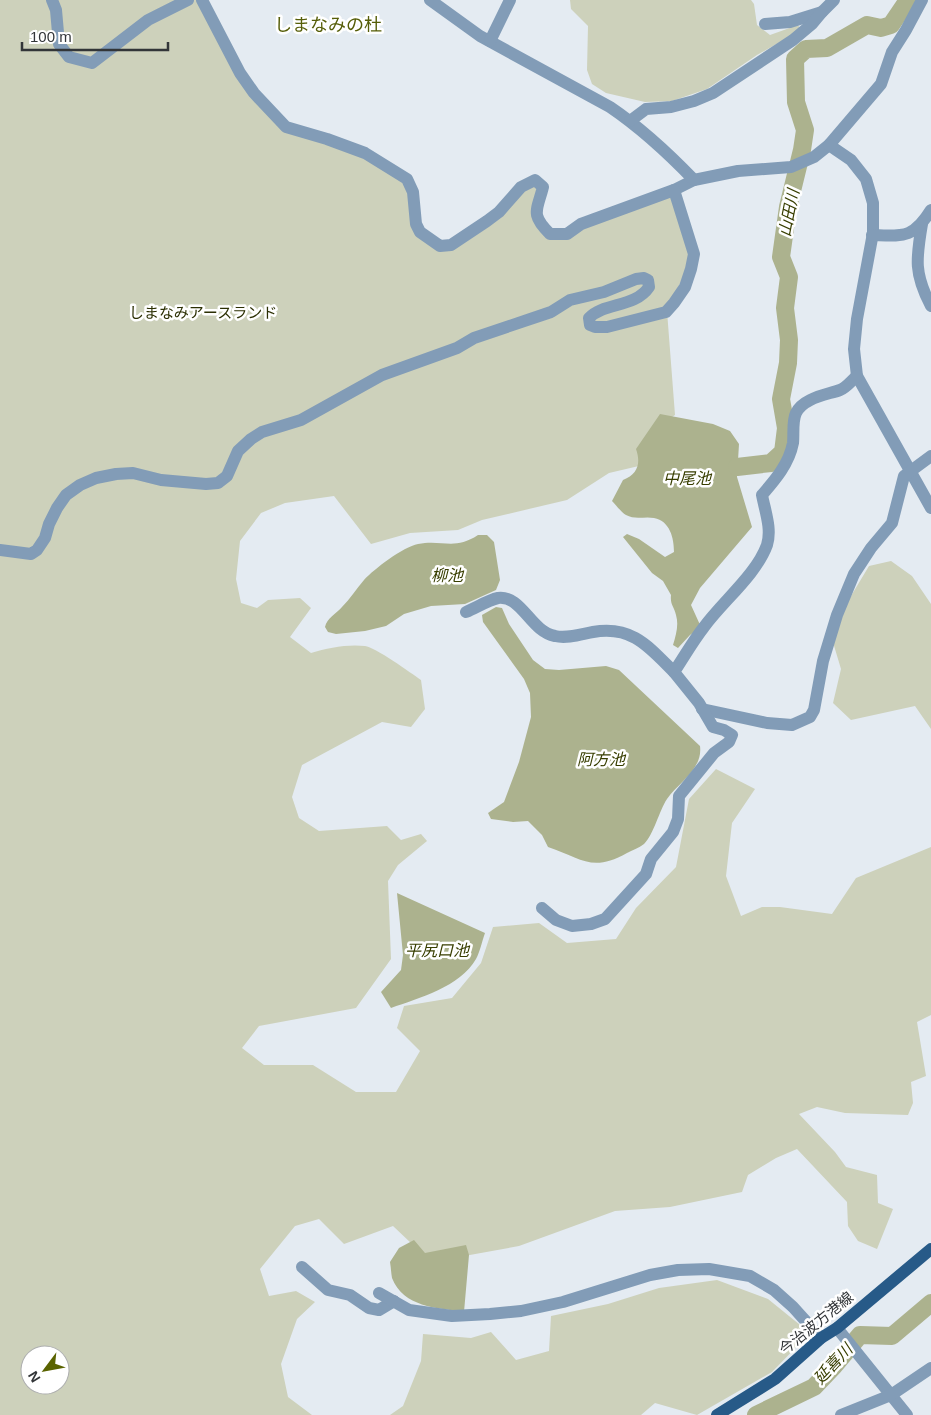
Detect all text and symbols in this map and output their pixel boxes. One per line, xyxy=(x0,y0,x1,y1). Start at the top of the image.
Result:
district label: しまなみの杜 xyxy=(274,15,382,35)
scale bar xyxy=(22,20,169,52)
text: 100 m xyxy=(30,28,72,45)
water label: 山田川 xyxy=(776,186,802,238)
park label: しまなみアースランド xyxy=(129,304,277,321)
water label: 中尾池 xyxy=(663,470,713,487)
water label: 柳池 xyxy=(431,567,465,584)
water label: 阿方池 xyxy=(577,751,627,768)
water label: 平尻口池 xyxy=(405,942,471,959)
street label: 今治波方港線 xyxy=(776,1288,856,1358)
water label: 延喜川 xyxy=(810,1339,857,1387)
north arrow xyxy=(20,1345,70,1395)
text: N xyxy=(25,1368,43,1385)

